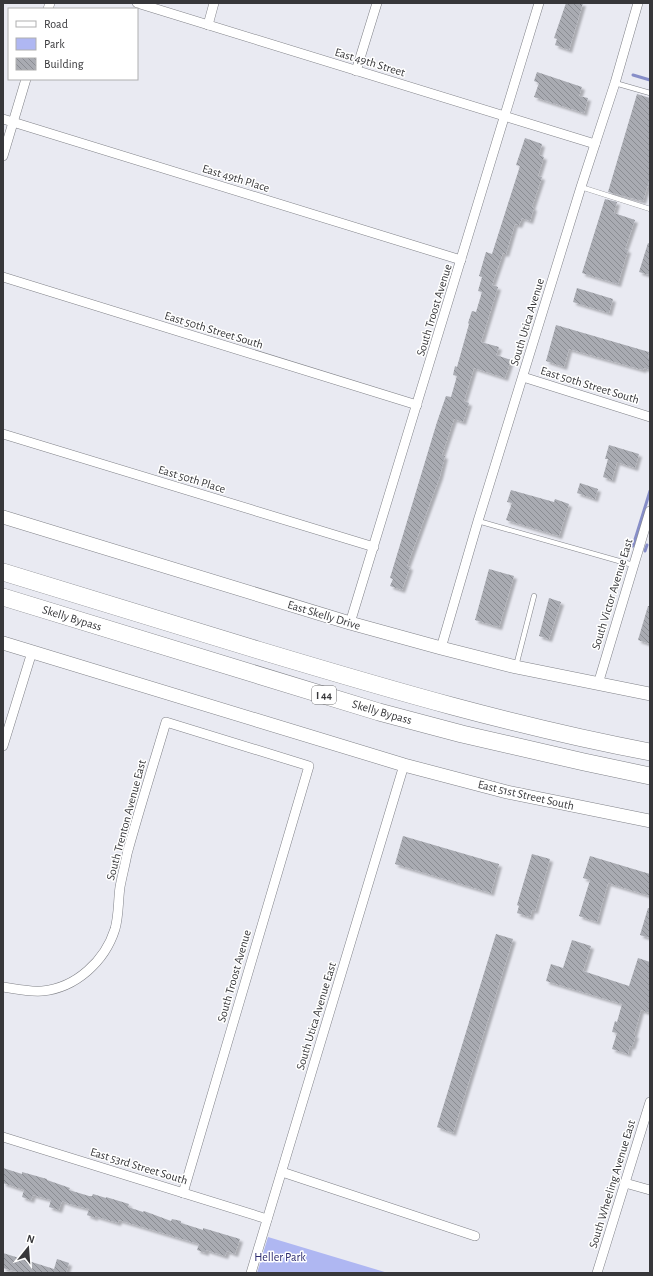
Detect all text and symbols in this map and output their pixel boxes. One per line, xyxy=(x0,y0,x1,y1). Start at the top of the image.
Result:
legend xyxy=(8,8,138,80)
text: Road xyxy=(44,18,68,30)
text: Park xyxy=(44,38,65,50)
street label: East 49th Street xyxy=(333,46,407,78)
text: Building xyxy=(44,58,84,70)
street label: East 49th Place xyxy=(201,162,271,194)
street label: South Troost Avenue xyxy=(414,263,454,357)
street label: South Utica Avenue xyxy=(508,277,546,367)
street label: East 50th Street South xyxy=(163,309,265,351)
street label: East 50th Street South xyxy=(539,364,641,406)
street label: East 50th Place xyxy=(157,463,227,495)
street label: South Victor Avenue East xyxy=(589,537,635,651)
street label: East Skelly Drive xyxy=(286,598,362,633)
street label: Skelly Bypass xyxy=(41,603,103,634)
road number: I 44 xyxy=(312,686,336,704)
street label: Skelly Bypass xyxy=(351,698,413,727)
street label: South Trenton Avenue East xyxy=(104,758,148,881)
street label: East 51st Street South xyxy=(477,778,575,812)
street label: South Troost Avenue xyxy=(215,928,253,1024)
street label: South Utica Avenue East xyxy=(294,960,338,1071)
street label: South Wheeling Avenue East xyxy=(587,1118,637,1250)
street label: East 53rd Street South xyxy=(89,1145,189,1187)
north arrow xyxy=(8,1228,48,1268)
text: N xyxy=(26,1233,36,1245)
park label: Heller Park xyxy=(254,1251,306,1263)

